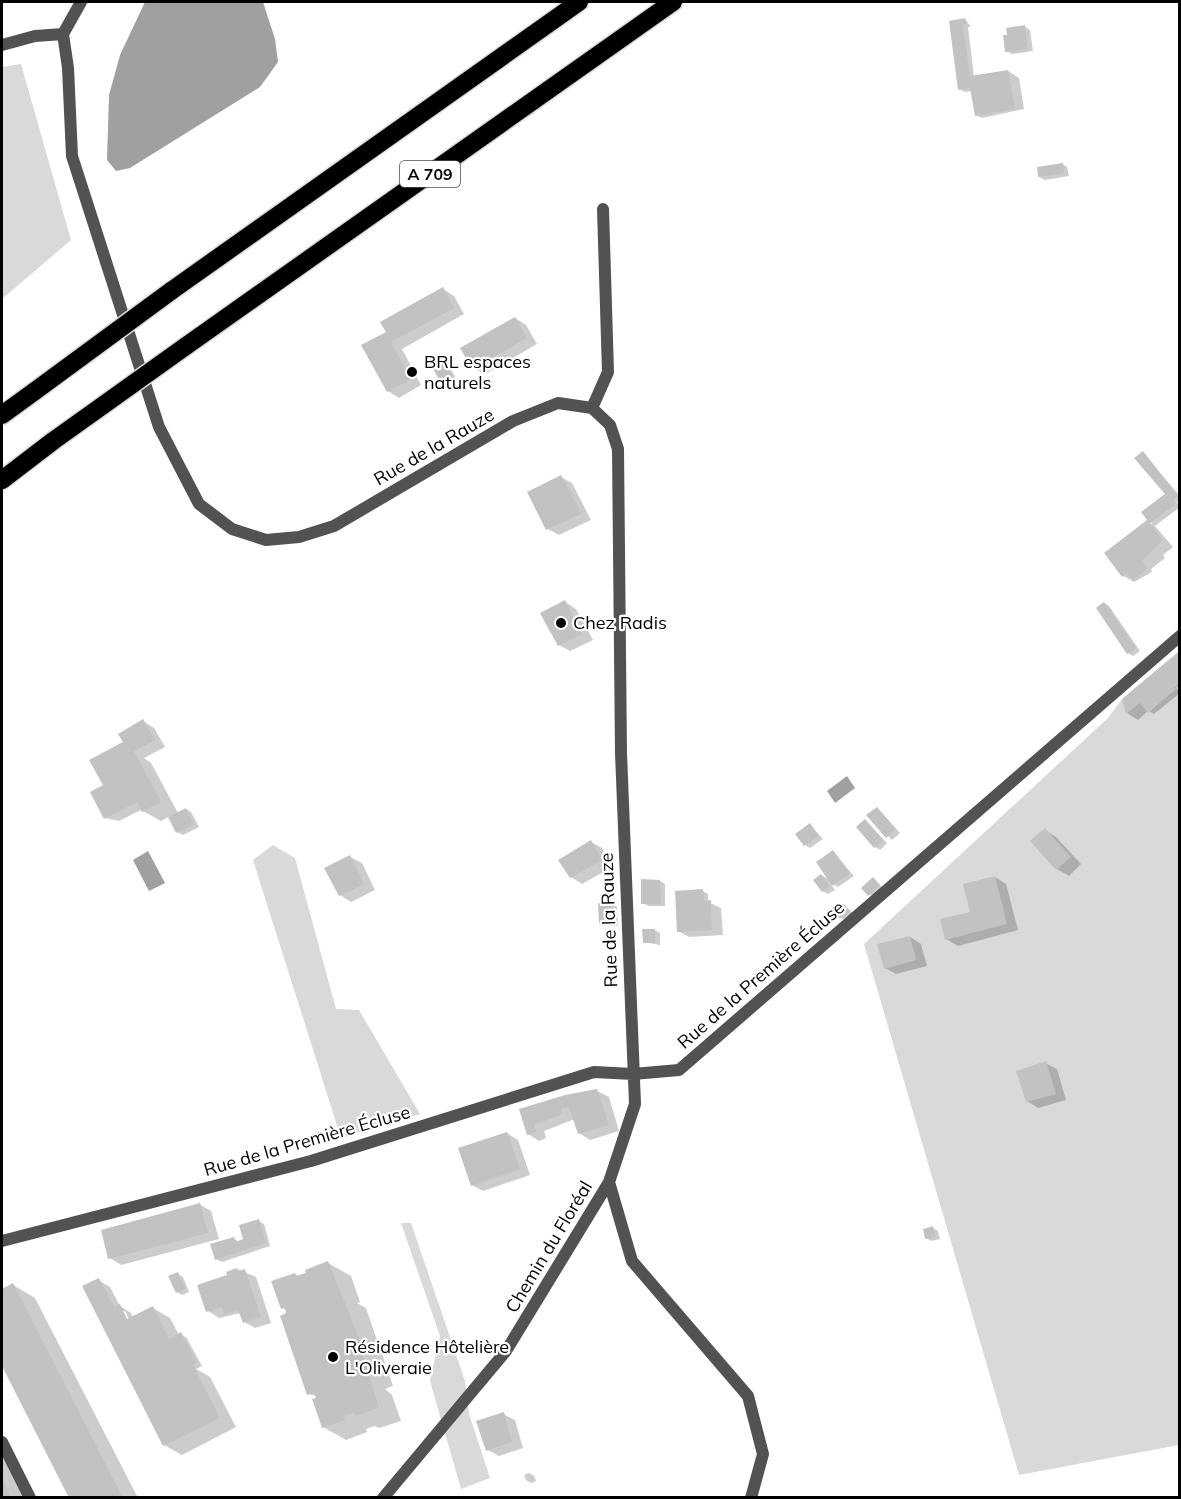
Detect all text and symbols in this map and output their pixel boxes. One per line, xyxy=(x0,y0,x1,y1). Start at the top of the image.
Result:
road number: A 709 xyxy=(400,161,460,187)
place label: BRL espaces naturels xyxy=(424,350,531,394)
marker: BRL espaces naturels xyxy=(405,365,419,379)
street label: Rue de la Rauze xyxy=(370,403,498,490)
place label: Chez Radis xyxy=(573,611,667,634)
marker: Chez Radis xyxy=(554,616,568,630)
street label: Rue de la Rauze xyxy=(595,852,622,988)
street label: Rue de la Première Écluse xyxy=(672,896,849,1053)
street label: Rue de la Première Écluse xyxy=(201,1100,413,1181)
street label: Chemin du Floréal xyxy=(500,1177,597,1317)
place label: Résidence Hôtelière L'Oliveraie xyxy=(345,1335,509,1379)
marker: Résidence Hôtelière L'Oliveraie xyxy=(326,1350,340,1364)

